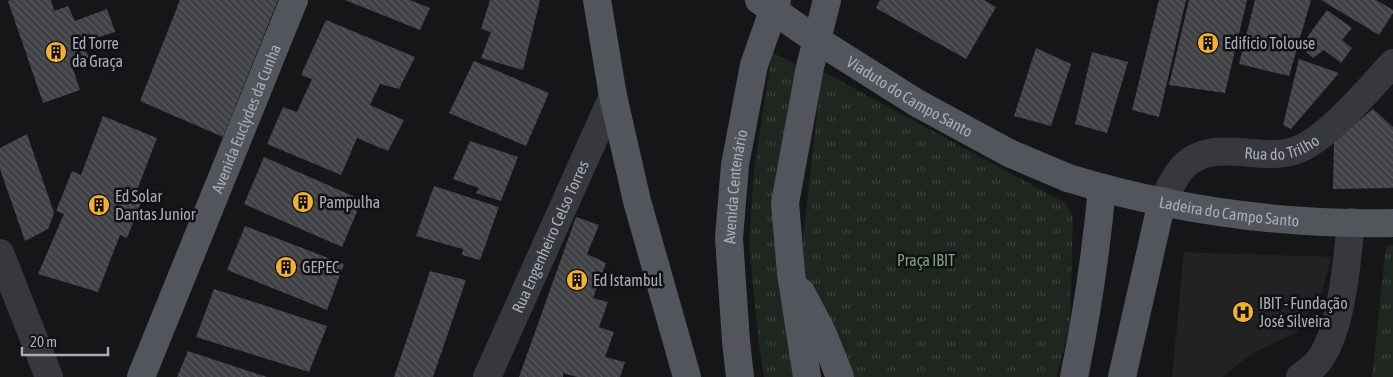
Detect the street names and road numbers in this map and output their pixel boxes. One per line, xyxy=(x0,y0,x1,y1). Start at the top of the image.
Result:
street label: Avenida Euclydes da Cunha xyxy=(208,41,284,196)
street label: Viaduto do Campo Santo xyxy=(843,52,976,141)
street label: Avenida Centenário xyxy=(720,128,751,245)
street label: Rua do Trilho xyxy=(1244,131,1322,163)
street label: Rua Engenheiro Celso Torres xyxy=(508,157,592,315)
street label: Ladeira do Campo Santo xyxy=(1158,193,1300,230)

